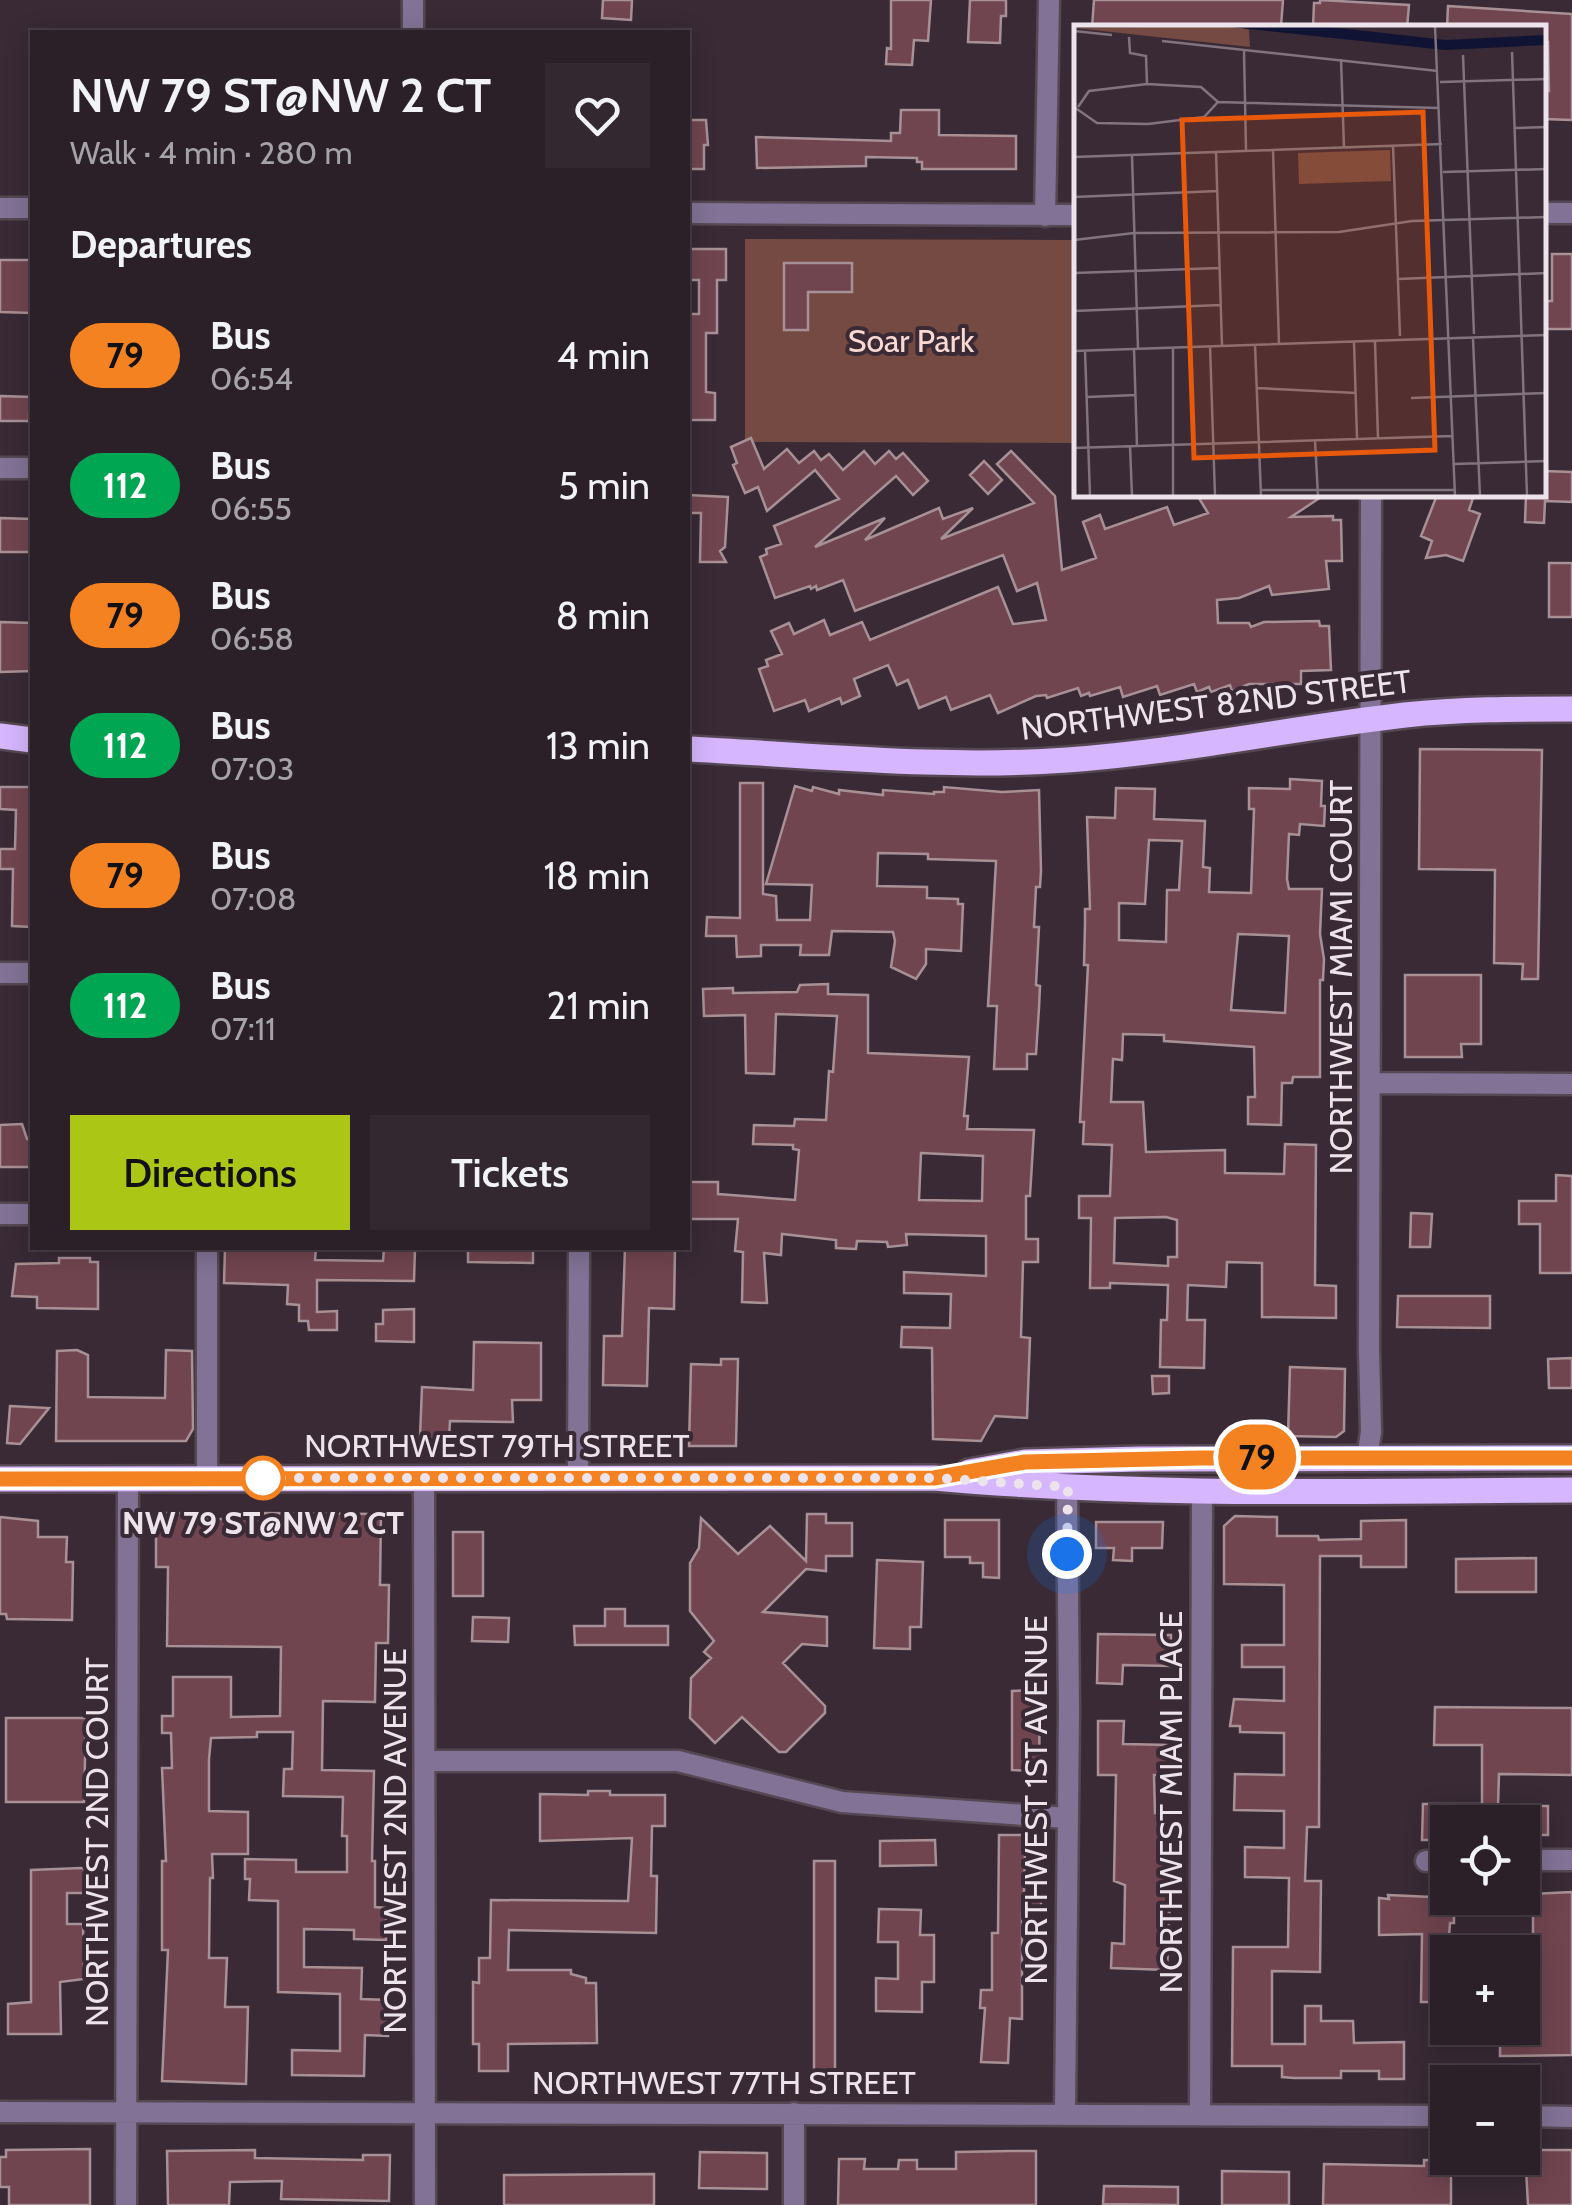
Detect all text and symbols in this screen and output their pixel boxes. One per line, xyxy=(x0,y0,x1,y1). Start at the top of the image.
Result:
inset map xyxy=(1074,25,1547,498)
button: heart xyxy=(545,63,650,168)
text: NW 79 ST@NW 2 CT xyxy=(70,66,491,124)
text: Walk · 4 min · 280 m xyxy=(70,133,352,172)
text: Departures xyxy=(70,221,252,268)
text: Bus xyxy=(210,312,271,359)
park label: Soar Park xyxy=(848,321,975,360)
text: 4 min xyxy=(557,332,650,379)
text: 79 xyxy=(106,334,144,377)
text: 06:54 xyxy=(210,359,293,398)
text: Bus xyxy=(210,442,271,489)
text: 5 min xyxy=(558,462,650,509)
text: 112 xyxy=(103,464,147,507)
text: 06:55 xyxy=(210,489,292,528)
text: Bus xyxy=(210,572,271,619)
text: 8 min xyxy=(556,592,650,639)
text: 79 xyxy=(106,594,144,637)
text: 06:58 xyxy=(210,619,294,658)
street label: NORTHWEST 82ND STREET xyxy=(1018,661,1414,748)
text: Bus xyxy=(210,702,271,749)
text: 13 min xyxy=(546,722,650,769)
text: 112 xyxy=(103,724,147,767)
text: 07:03 xyxy=(210,749,294,788)
street label: NORTHWEST MIAMI COURT xyxy=(1321,780,1360,1174)
text: Bus xyxy=(210,832,271,879)
text: 18 min xyxy=(543,852,650,899)
text: 79 xyxy=(106,854,144,897)
text: 07:08 xyxy=(210,879,296,918)
text: Bus xyxy=(210,962,271,1009)
text: 21 min xyxy=(547,982,650,1029)
text: 112 xyxy=(103,984,147,1027)
text: 07:11 xyxy=(210,1009,276,1048)
button: Directions xyxy=(70,1115,350,1230)
button: Tickets xyxy=(370,1115,650,1230)
line badge: 79 xyxy=(1212,1424,1302,1490)
street label: NORTHWEST 79TH STREET xyxy=(304,1426,690,1465)
text: 79 xyxy=(1238,1436,1276,1479)
marker: NW 79 ST@NW 2 CT xyxy=(242,1457,284,1499)
place label: NW 79 ST@NW 2 CT xyxy=(122,1503,404,1542)
your location xyxy=(1042,1529,1092,1579)
street label: NORTHWEST MIAMI PLACE xyxy=(1151,1611,1190,1993)
street label: NORTHWEST 1ST AVENUE xyxy=(1016,1616,1055,1984)
street label: NORTHWEST 2ND AVENUE xyxy=(375,1648,414,2034)
street label: NORTHWEST 2ND COURT xyxy=(77,1657,116,2027)
map controls xyxy=(1430,1805,1540,2175)
button: locate xyxy=(1430,1805,1540,1915)
button: + xyxy=(1430,1935,1540,2045)
street label: NORTHWEST 77TH STREET xyxy=(532,2063,916,2102)
button: − xyxy=(1430,2065,1540,2175)

